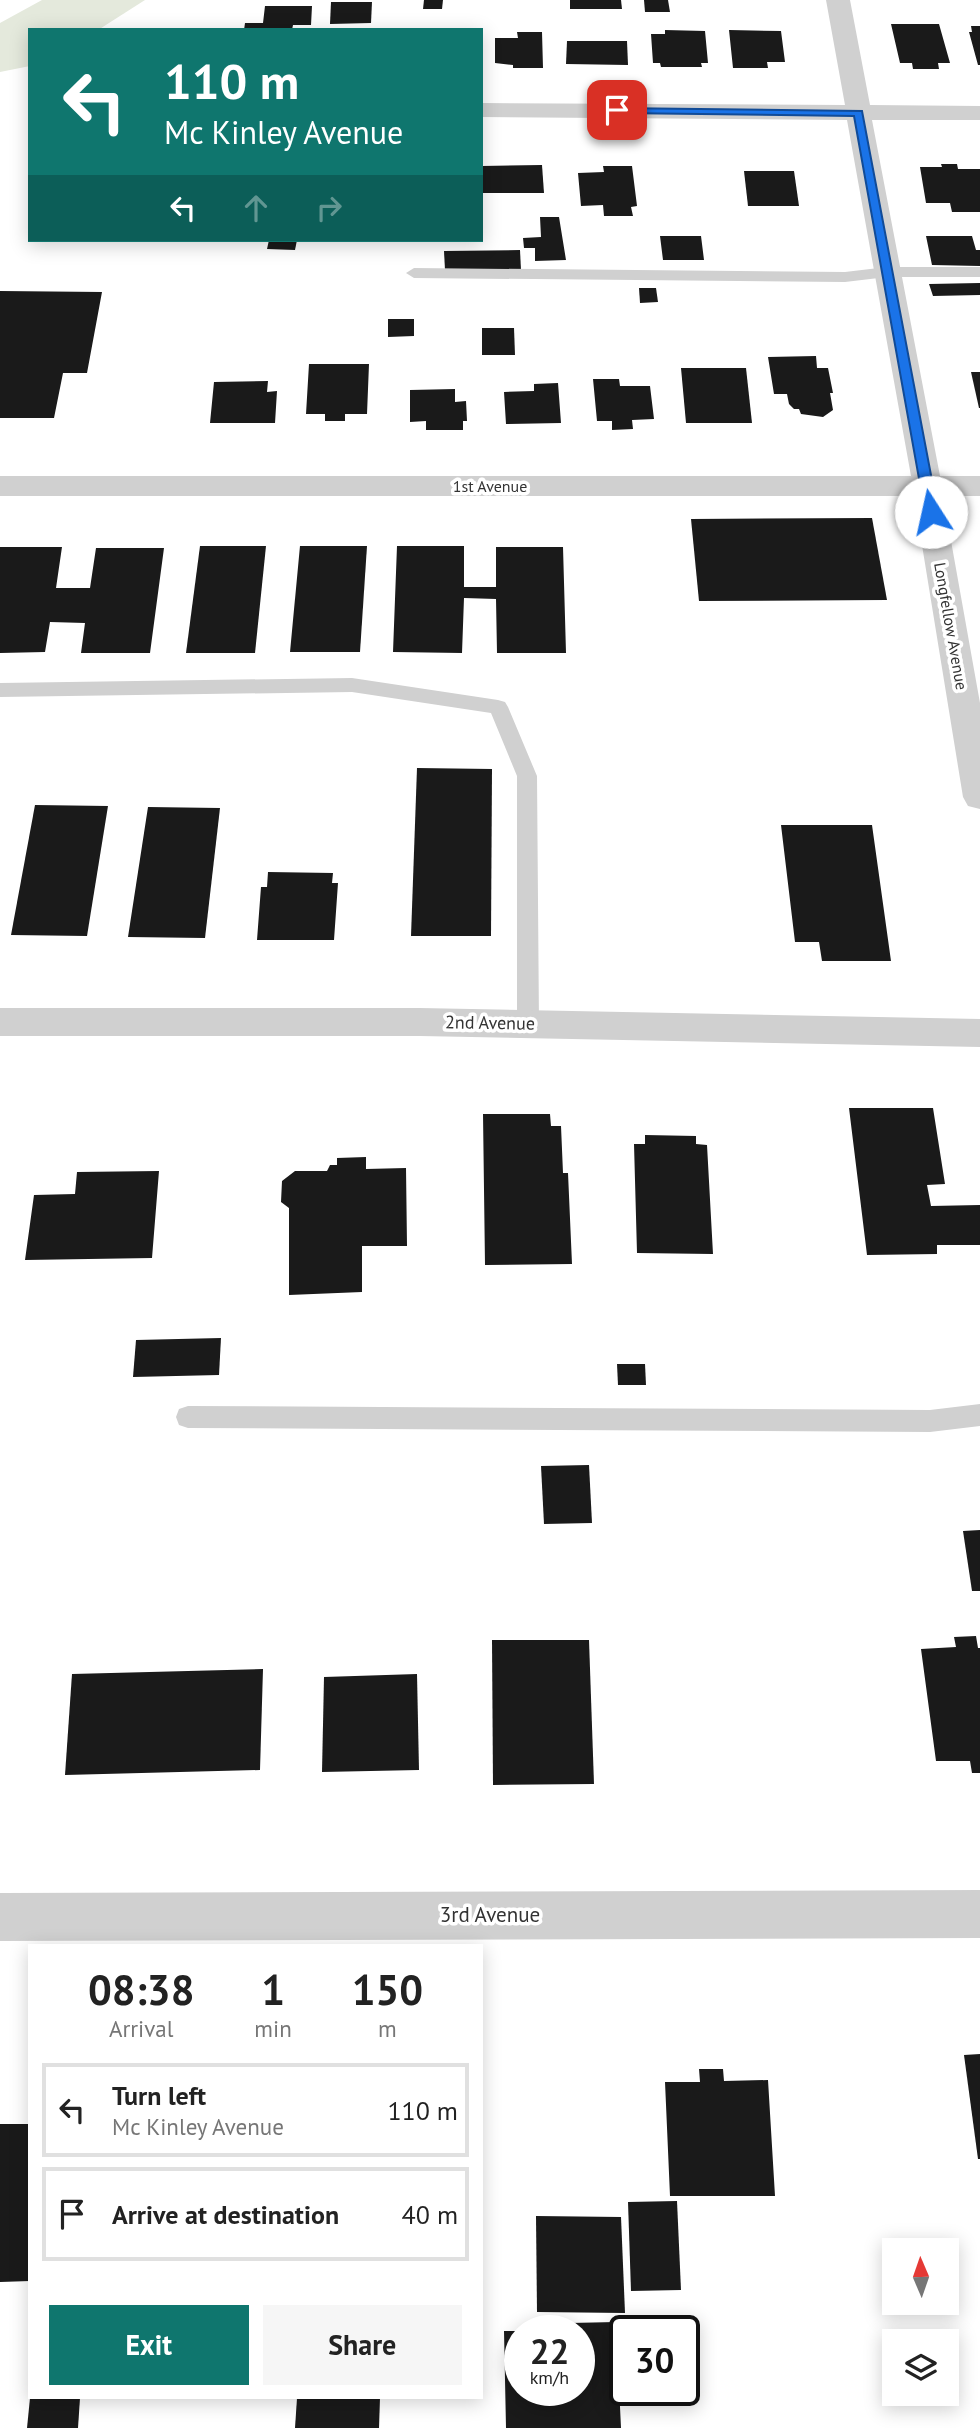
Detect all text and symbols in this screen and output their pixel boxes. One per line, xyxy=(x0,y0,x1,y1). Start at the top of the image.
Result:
text: 110 m xyxy=(164,49,299,113)
icon: left xyxy=(49,56,140,147)
pin xyxy=(587,80,647,140)
icon: arrive xyxy=(598,91,636,129)
text: Mc Kinley Avenue xyxy=(164,111,403,153)
icon: left xyxy=(164,189,202,227)
icon: ahead xyxy=(237,189,275,227)
icon: right xyxy=(310,189,348,227)
position arrow xyxy=(894,475,968,549)
street label: 1st Avenue xyxy=(453,476,527,496)
street label: Longfellow Avenue xyxy=(930,561,972,691)
street label: 2nd Avenue xyxy=(445,1010,535,1035)
street label: 3rd Avenue xyxy=(440,1901,540,1928)
text: 08:38 xyxy=(88,1962,194,2017)
text: 1 xyxy=(261,1962,285,2017)
text: 150 xyxy=(352,1962,423,2017)
text: Arrival xyxy=(109,2014,173,2043)
text: min xyxy=(254,2014,292,2043)
text: m xyxy=(378,2014,397,2043)
text: Turn left xyxy=(112,2079,206,2112)
icon: left xyxy=(53,2091,91,2129)
text: 110 m xyxy=(387,2094,458,2127)
text: Mc Kinley Avenue xyxy=(112,2112,284,2141)
icon: arrive xyxy=(53,2195,91,2233)
text: Arrive at destination xyxy=(112,2198,339,2231)
text: 40 m xyxy=(402,2198,458,2231)
north arrow xyxy=(882,2238,959,2315)
map controls xyxy=(882,2238,959,2406)
button: Exit xyxy=(49,2305,249,2385)
button: Share xyxy=(263,2305,462,2385)
speed limit sign: 30 xyxy=(609,2315,700,2406)
text: 22 xyxy=(530,2328,569,2374)
button: layers xyxy=(882,2329,959,2406)
text: km/h xyxy=(530,2366,569,2389)

